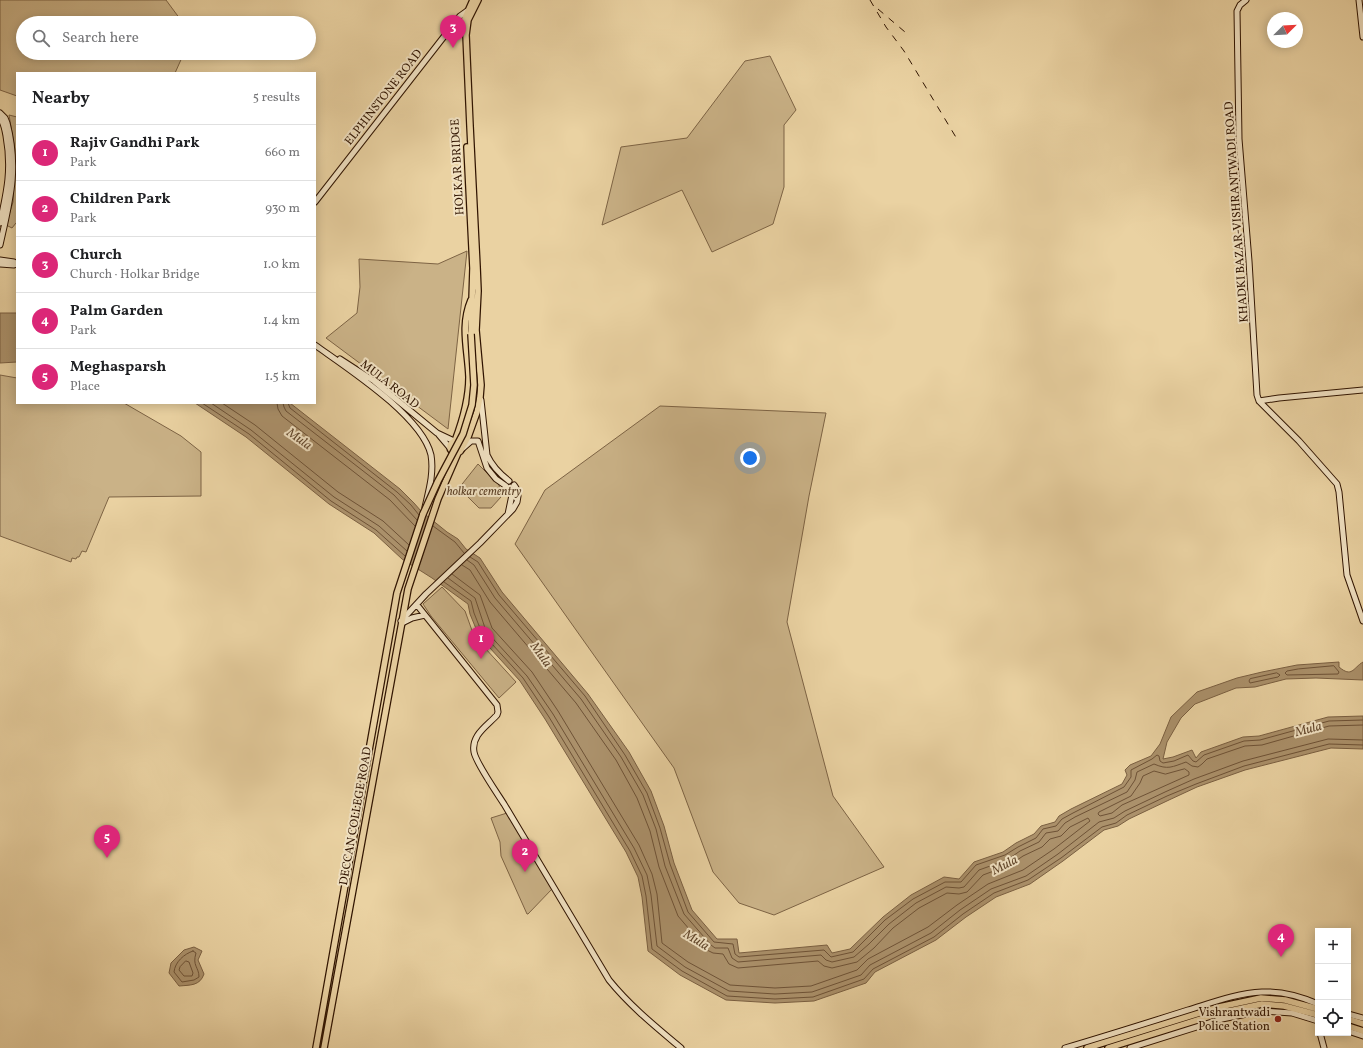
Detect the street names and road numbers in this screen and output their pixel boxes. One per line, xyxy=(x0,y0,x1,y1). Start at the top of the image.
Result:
street label: ELPHINSTONE ROAD xyxy=(341,46,426,149)
street label: KHADKI BAZAR-VISHRANTWADI ROAD xyxy=(1221,101,1253,323)
street label: HOLKAR BRIDGE xyxy=(447,118,469,216)
street label: MULA ROAD xyxy=(357,357,422,413)
street label: DECCAN COLLEGE ROAD xyxy=(336,745,376,887)

